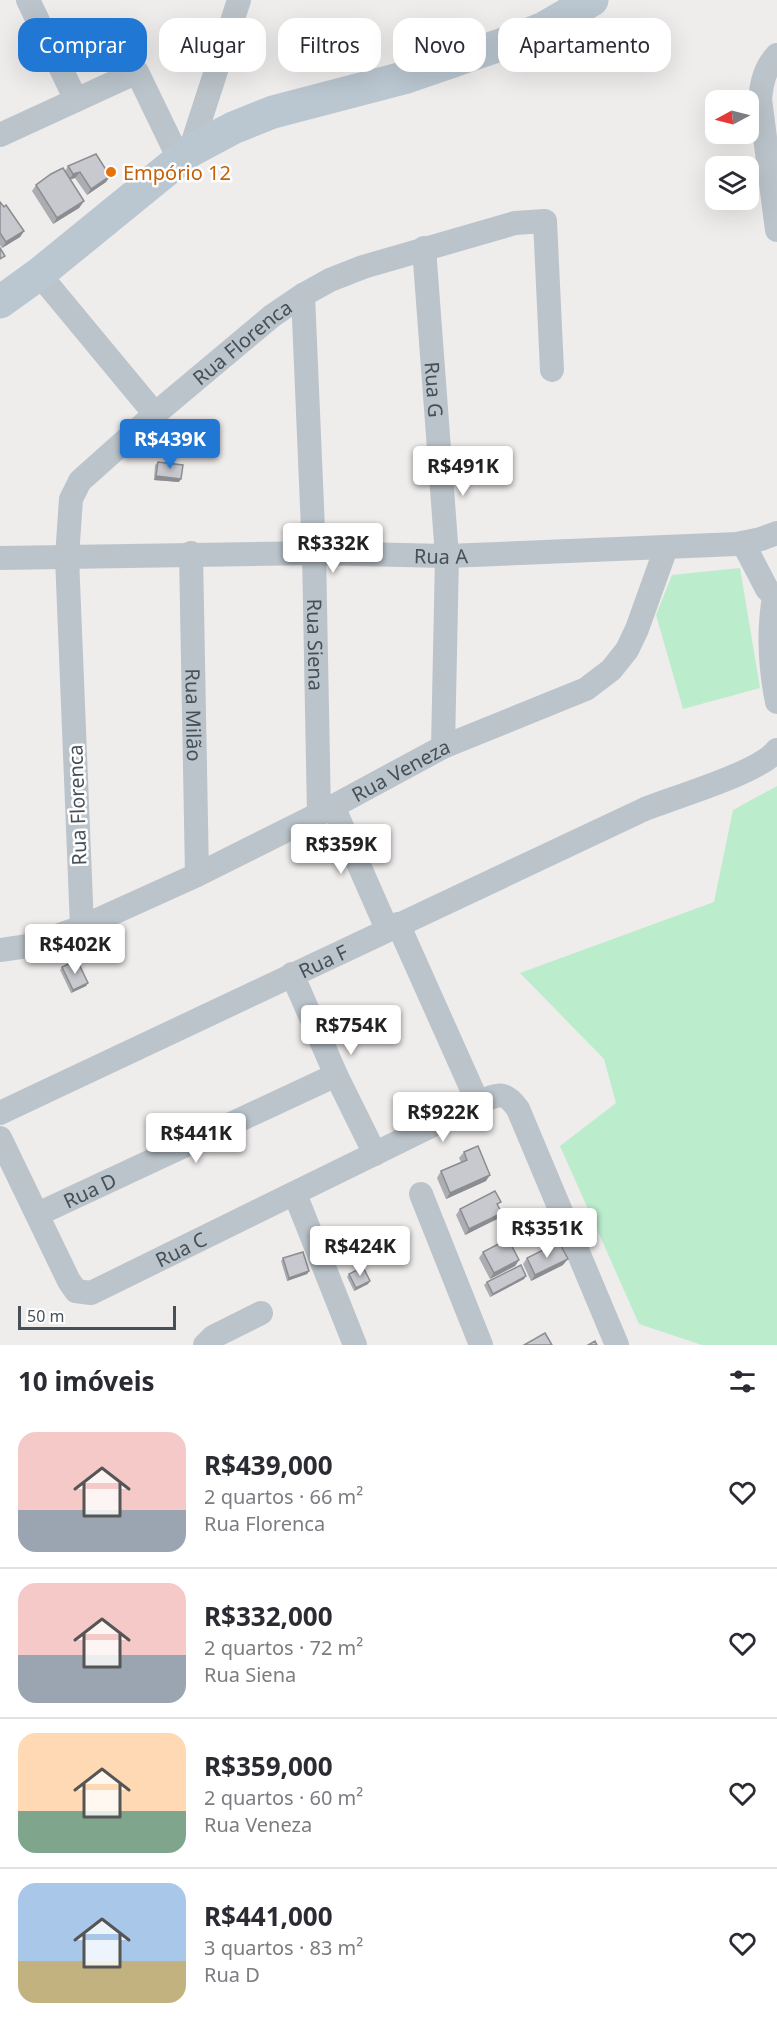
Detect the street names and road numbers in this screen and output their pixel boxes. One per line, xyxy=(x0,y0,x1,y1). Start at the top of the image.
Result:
street label: Rua Florenca xyxy=(186,293,297,391)
street label: Rua G xyxy=(419,361,450,418)
street label: Rua A xyxy=(414,542,469,570)
street label: Rua Siena xyxy=(301,598,330,691)
street label: Rua Milão xyxy=(180,668,208,762)
street label: Rua Veneza xyxy=(347,732,454,807)
street label: Rua Florenca xyxy=(61,744,93,866)
street label: Rua F xyxy=(294,938,352,984)
street label: Rua D xyxy=(59,1166,121,1214)
street label: Rua C xyxy=(151,1225,211,1273)

